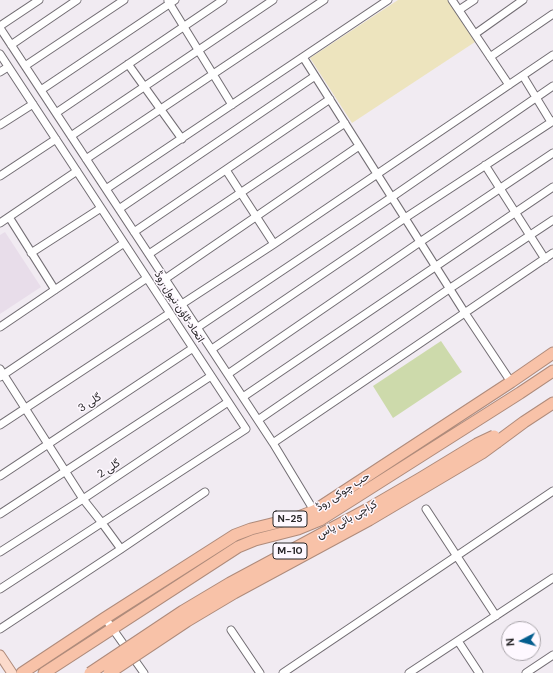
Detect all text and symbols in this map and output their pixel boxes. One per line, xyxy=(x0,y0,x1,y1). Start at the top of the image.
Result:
street label: اتحاد ٹاؤن نیول روڈ xyxy=(151,269,207,345)
street label: گلی 3 xyxy=(76,391,104,415)
street label: گلی 2 xyxy=(95,457,123,481)
street label: حب چوکی روڈ xyxy=(314,470,372,514)
street label: کراچی بائی پاس xyxy=(314,498,380,542)
road number: N-25 xyxy=(273,511,307,527)
road number: M-10 xyxy=(273,543,307,559)
north arrow xyxy=(501,621,541,661)
text: N xyxy=(503,637,517,647)

